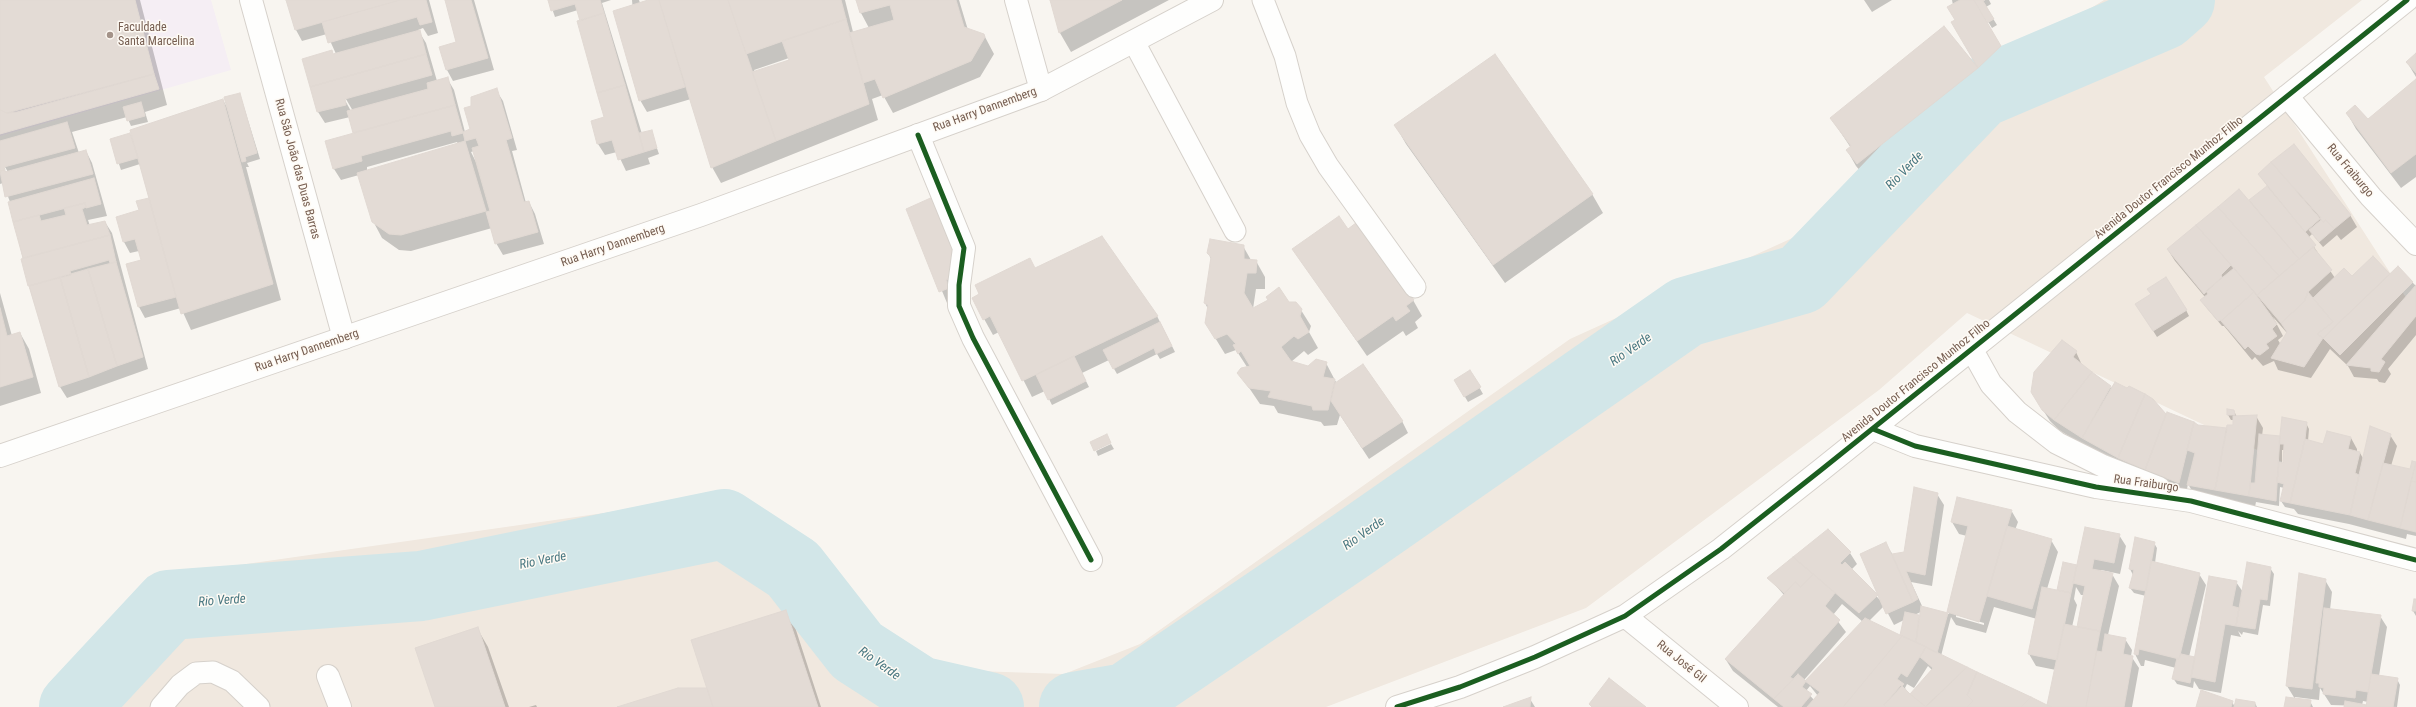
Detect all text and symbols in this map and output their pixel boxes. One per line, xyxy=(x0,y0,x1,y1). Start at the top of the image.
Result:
place label: Faculdade Santa Marcelina xyxy=(118,21,194,49)
marker: Faculdade Santa Marcelina xyxy=(105,30,115,40)
street label: Rua Harry Dannemberg xyxy=(931,85,1039,135)
street label: Rua São João das Duas Barras xyxy=(271,97,323,241)
street label: Avenida Doutor Francisco Munhoz Filho xyxy=(2092,114,2246,242)
street label: Rua Fraiburgo xyxy=(2323,141,2377,201)
water label: Rio Verde xyxy=(1883,149,1927,193)
street label: Rua Harry Dannemberg xyxy=(559,221,667,271)
street label: Avenida Doutor Francisco Munhoz Filho xyxy=(1839,317,1993,445)
street label: Rua Harry Dannemberg xyxy=(253,326,361,376)
water label: Rio Verde xyxy=(1607,330,1655,370)
street label: Rua Fraiburgo xyxy=(2113,472,2179,496)
water label: Rio Verde xyxy=(1340,514,1388,554)
water label: Rio Verde xyxy=(518,549,568,573)
water label: Rio Verde xyxy=(198,592,246,610)
street label: Rua José Gil xyxy=(1654,638,1708,686)
water label: Rio Verde xyxy=(855,644,903,684)

